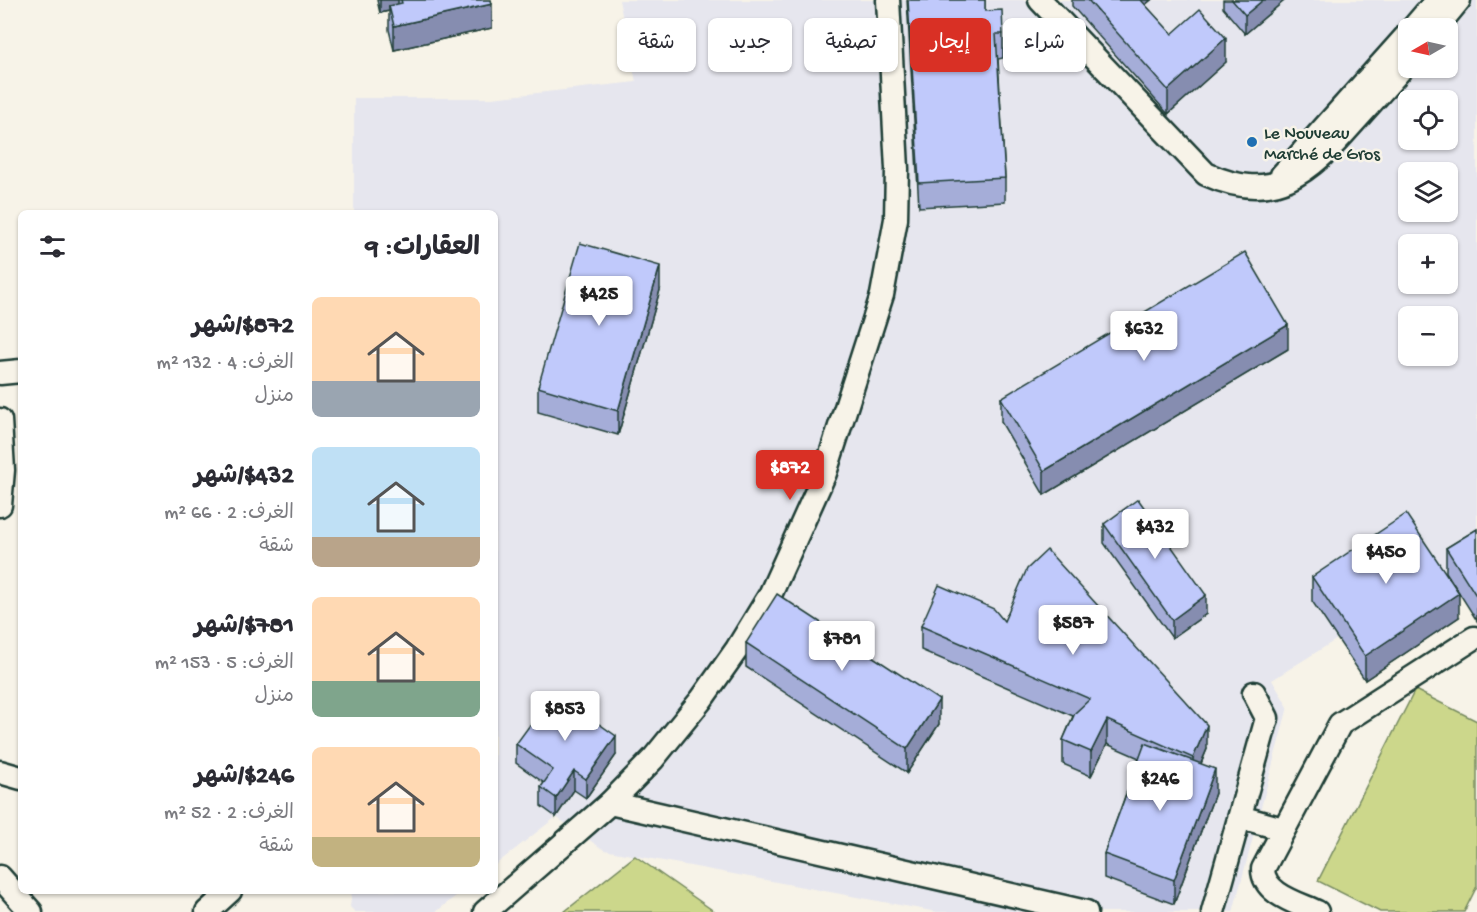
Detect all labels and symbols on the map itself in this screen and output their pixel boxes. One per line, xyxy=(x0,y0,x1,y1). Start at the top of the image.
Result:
north arrow xyxy=(1398,18,1458,78)
place label: Le Nouveau Marché de Gros xyxy=(1264,124,1381,166)
marker: Le Nouveau Marché de Gros xyxy=(1245,135,1259,149)
pin: $425 xyxy=(563,276,635,327)
pin: $632 xyxy=(1108,311,1180,362)
pin: $872 xyxy=(754,450,826,501)
pin: $432 xyxy=(1119,509,1191,560)
pin: $450 xyxy=(1350,534,1422,585)
pin: $587 xyxy=(1037,605,1109,656)
pin: $781 xyxy=(806,621,878,672)
pin: $853 xyxy=(529,691,601,742)
pin: $246 xyxy=(1124,761,1196,812)

